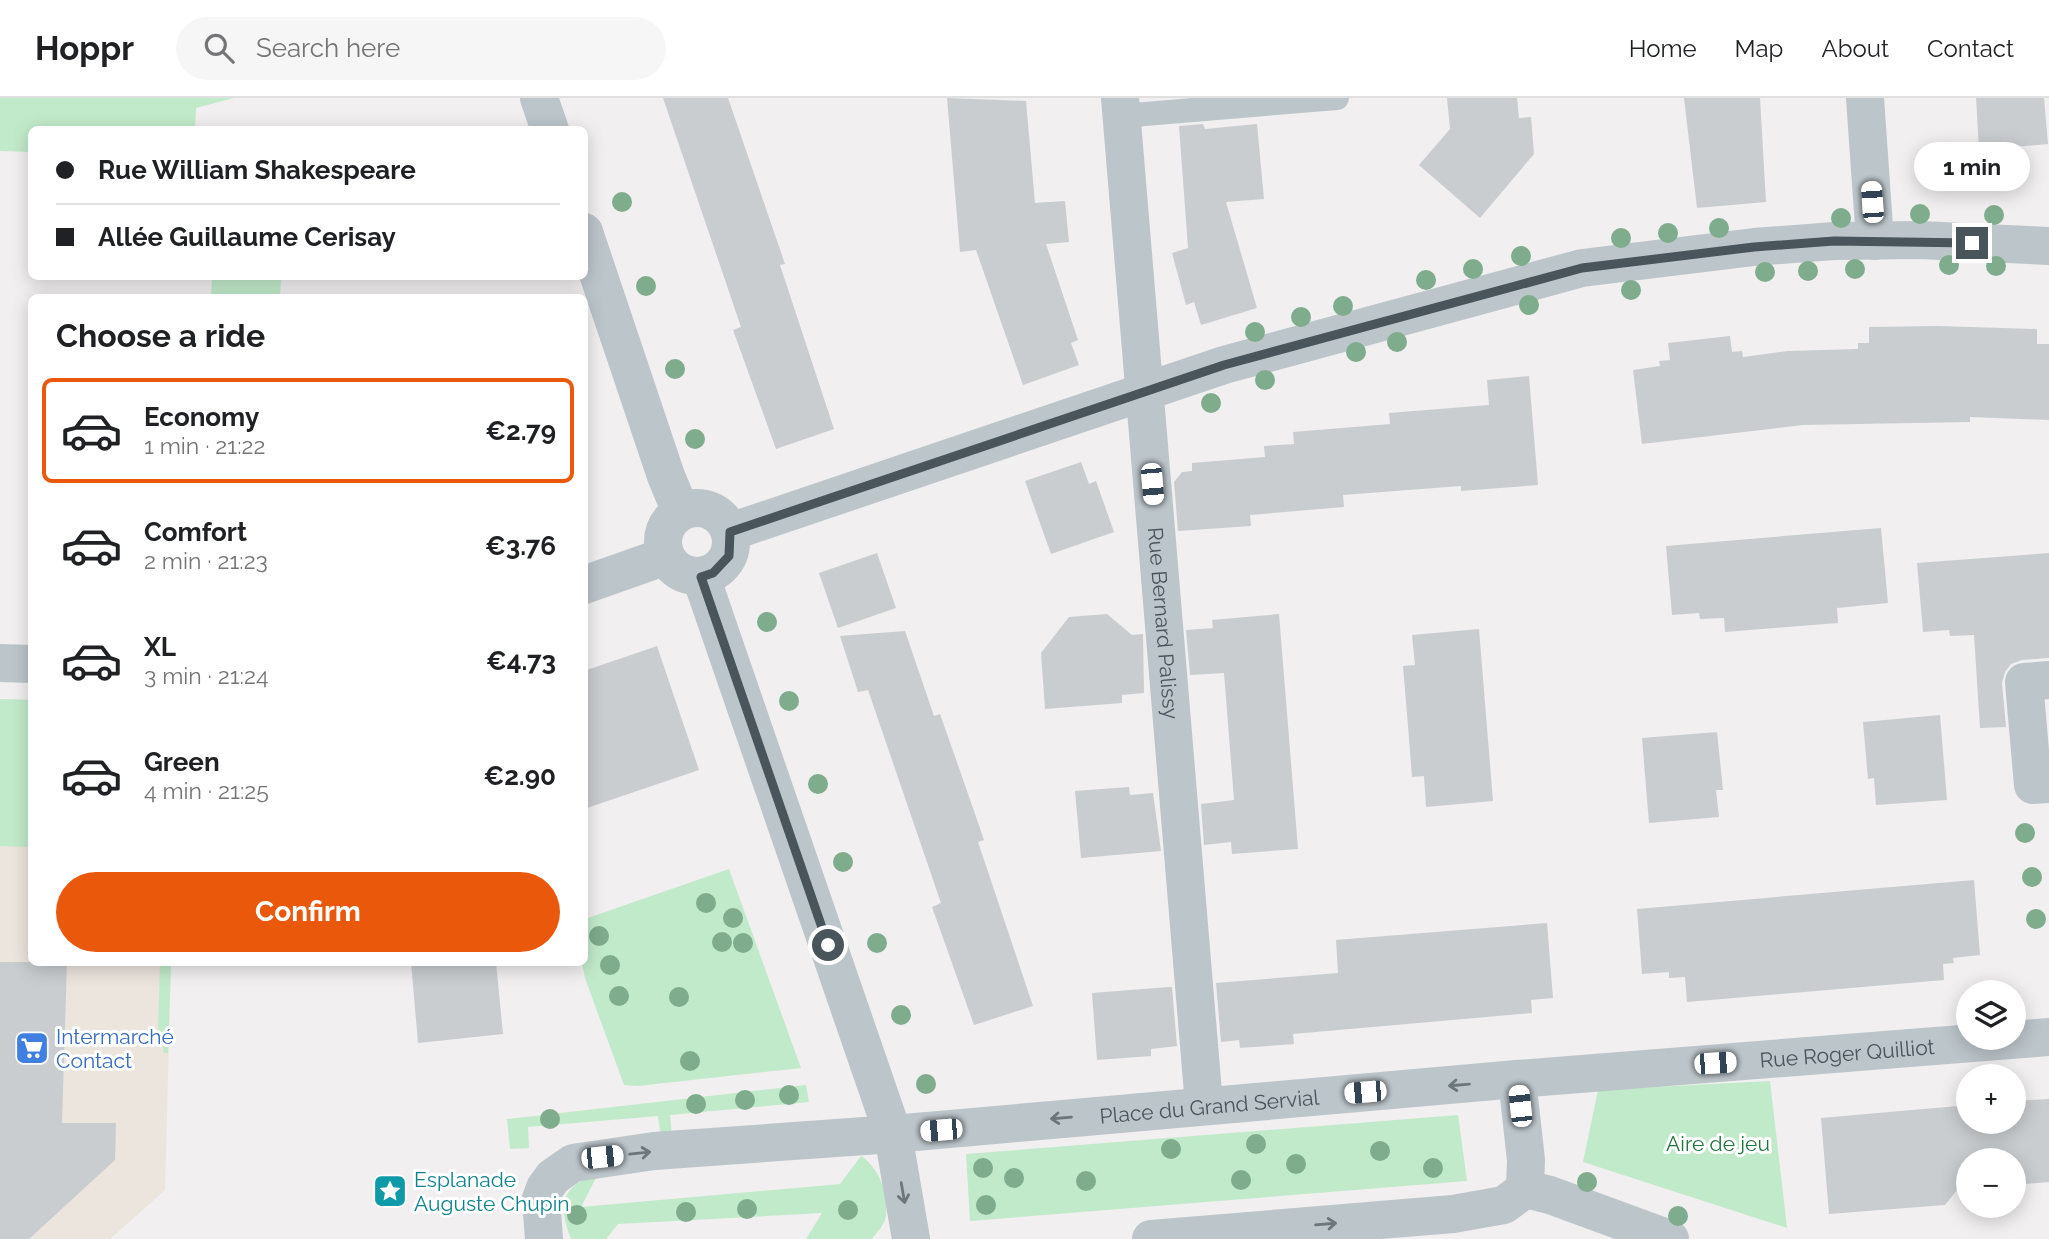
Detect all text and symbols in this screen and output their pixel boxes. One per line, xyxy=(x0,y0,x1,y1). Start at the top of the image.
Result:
search box xyxy=(176,17,666,80)
text: Hoppr xyxy=(35,29,134,68)
icon: search xyxy=(200,29,238,67)
text: Search here xyxy=(256,33,400,63)
text: Home xyxy=(1629,34,1697,63)
text: Map xyxy=(1735,34,1783,63)
text: About xyxy=(1821,34,1889,63)
text: Contact xyxy=(1927,34,2014,63)
callout: 1 min xyxy=(1914,142,2030,190)
text: 1 min xyxy=(1943,153,2001,180)
text: Rue William Shakespeare xyxy=(98,155,416,185)
car xyxy=(1861,180,1884,224)
text: Allée Guillaume Cerisay xyxy=(98,222,396,252)
route end xyxy=(1956,227,1988,259)
text: Choose a ride xyxy=(56,317,265,354)
icon: car xyxy=(60,399,123,462)
text: Economy xyxy=(144,402,259,432)
text: €2.79 xyxy=(485,416,556,446)
text: 1 min · 21:22 xyxy=(144,432,265,459)
car xyxy=(1140,462,1165,506)
icon: car xyxy=(60,514,123,577)
text: Comfort xyxy=(144,517,247,547)
street label: Rue Bernard Palissy xyxy=(1143,526,1184,720)
text: €3.76 xyxy=(485,531,556,561)
text: 2 min · 21:23 xyxy=(144,547,268,574)
icon: car xyxy=(60,629,123,692)
text: XL xyxy=(144,632,176,662)
text: €4.73 xyxy=(486,646,556,676)
text: 3 min · 21:24 xyxy=(144,662,268,689)
icon: car xyxy=(60,744,123,807)
text: Green xyxy=(144,747,220,777)
text: €2.90 xyxy=(483,761,556,791)
text: 4 min · 21:25 xyxy=(144,777,269,804)
button: Confirm xyxy=(56,872,560,952)
route start xyxy=(812,929,844,961)
map controls xyxy=(1956,980,2026,1218)
button: layers xyxy=(1956,980,2026,1050)
place label: Intermarché Contact xyxy=(56,1024,174,1073)
supermarket icon: Intermarché Contact xyxy=(13,1029,51,1067)
street label: Rue Roger Quilliot xyxy=(1759,1034,1935,1072)
car xyxy=(1694,1051,1737,1075)
button: + xyxy=(1956,1064,2026,1134)
one-way arrow xyxy=(1448,1078,1470,1091)
car xyxy=(1344,1080,1387,1104)
street label: Place du Grand Servial xyxy=(1098,1084,1320,1128)
car xyxy=(1508,1084,1533,1128)
one-way arrow xyxy=(1050,1112,1073,1125)
car xyxy=(920,1118,963,1142)
park label: Aire de jeu xyxy=(1666,1131,1770,1156)
car xyxy=(581,1144,624,1170)
one-way arrow xyxy=(628,1146,651,1159)
button: − xyxy=(1956,1148,2026,1218)
place label: Esplanade Auguste Chupin xyxy=(414,1167,569,1216)
place icon: Esplanade Auguste Chupin xyxy=(371,1172,409,1210)
one-way arrow xyxy=(897,1181,910,1203)
one-way arrow xyxy=(1314,1217,1337,1230)

